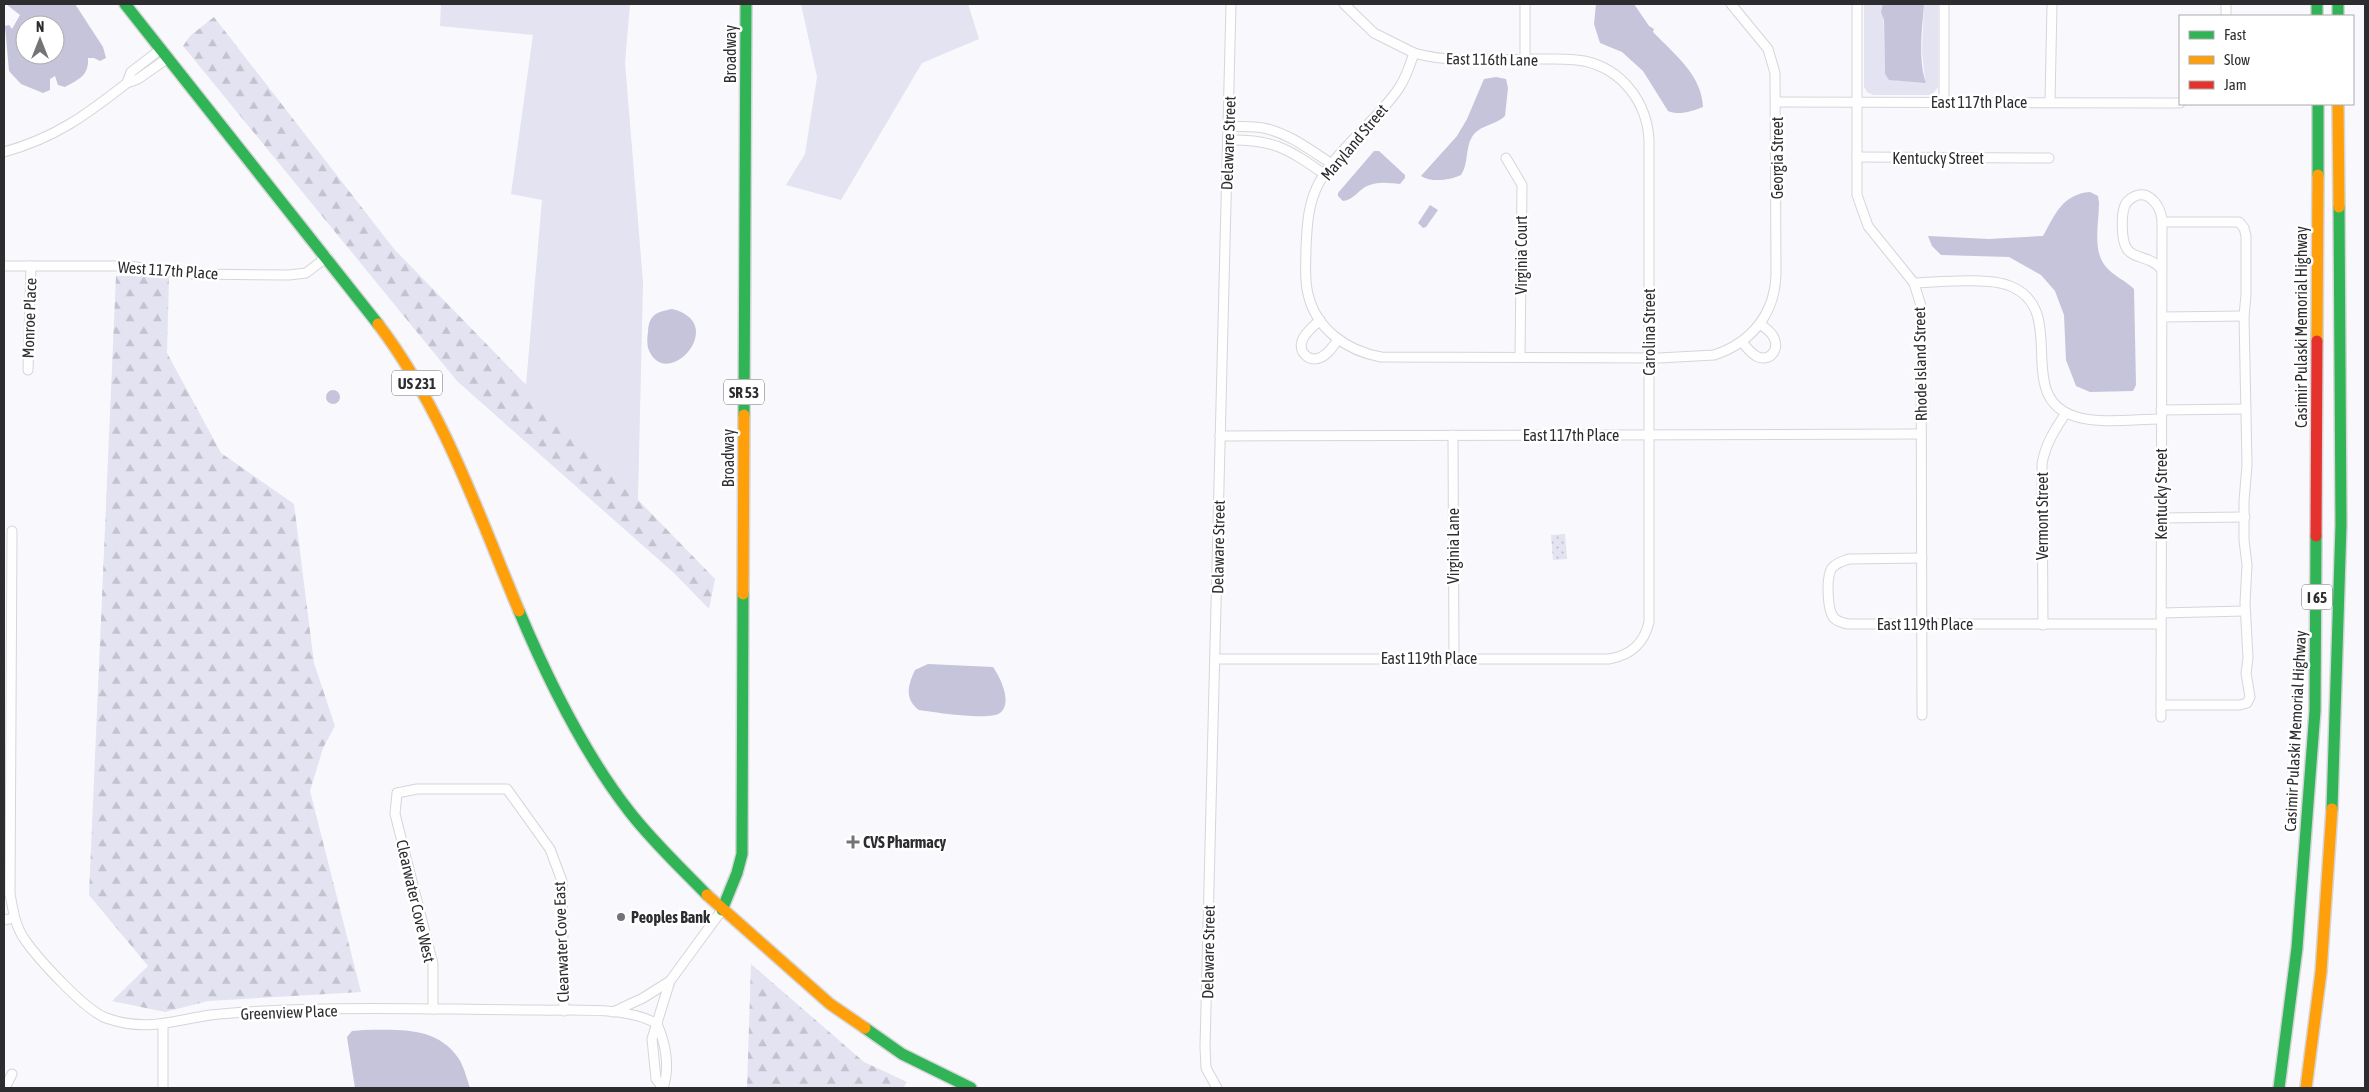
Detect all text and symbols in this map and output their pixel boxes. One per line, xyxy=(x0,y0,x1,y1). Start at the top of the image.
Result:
north arrow xyxy=(15,15,65,65)
legend xyxy=(2179,15,2354,105)
text: N xyxy=(36,19,44,35)
street label: Broadway xyxy=(721,24,740,83)
text: Fast xyxy=(2224,26,2246,43)
street label: East 116th Lane xyxy=(1446,49,1538,69)
text: Slow xyxy=(2224,51,2250,68)
text: Jam xyxy=(2224,76,2247,93)
street label: East 117th Place xyxy=(1931,93,2027,111)
street label: Delaware Street xyxy=(1217,95,1239,190)
street label: Maryland Street xyxy=(1317,100,1392,184)
street label: Georgia Street xyxy=(1768,116,1787,199)
street label: Kentucky Street xyxy=(1892,149,1984,168)
street label: Virginia Court xyxy=(1512,215,1531,295)
street label: Casimir Pulaski Memorial Highway xyxy=(2292,226,2311,428)
street label: West 117th Place xyxy=(117,258,219,282)
street label: Monroe Place xyxy=(19,278,39,358)
street label: Carolina Street xyxy=(1640,288,1658,376)
street label: Rhode Island Street xyxy=(1910,306,1930,421)
road number: US 231 xyxy=(392,370,442,396)
road number: SR 53 xyxy=(724,380,764,404)
street label: East 117th Place xyxy=(1523,426,1619,444)
street label: Broadway xyxy=(719,428,738,487)
street label: Kentucky Street xyxy=(2152,448,2171,540)
street label: Vermont Street xyxy=(2033,472,2051,560)
street label: Delaware Street xyxy=(1208,499,1228,594)
street label: Virginia Lane xyxy=(1444,508,1463,584)
road number: I 65 xyxy=(2302,584,2332,610)
street label: East 119th Place xyxy=(1877,615,1973,633)
street label: Casimir Pulaski Memorial Highway xyxy=(2281,629,2310,832)
street label: East 119th Place xyxy=(1381,649,1477,667)
place label: CVS Pharmacy xyxy=(863,833,947,851)
marker: CVS Pharmacy xyxy=(847,836,859,848)
street label: Clearwater Cove West xyxy=(393,838,439,964)
street label: Clearwater Cove East xyxy=(550,881,572,1003)
street label: Delaware Street xyxy=(1198,904,1218,999)
place label: Peoples Bank xyxy=(631,908,711,926)
marker: Peoples Bank xyxy=(615,911,627,923)
street label: Greenview Place xyxy=(240,1001,338,1023)

